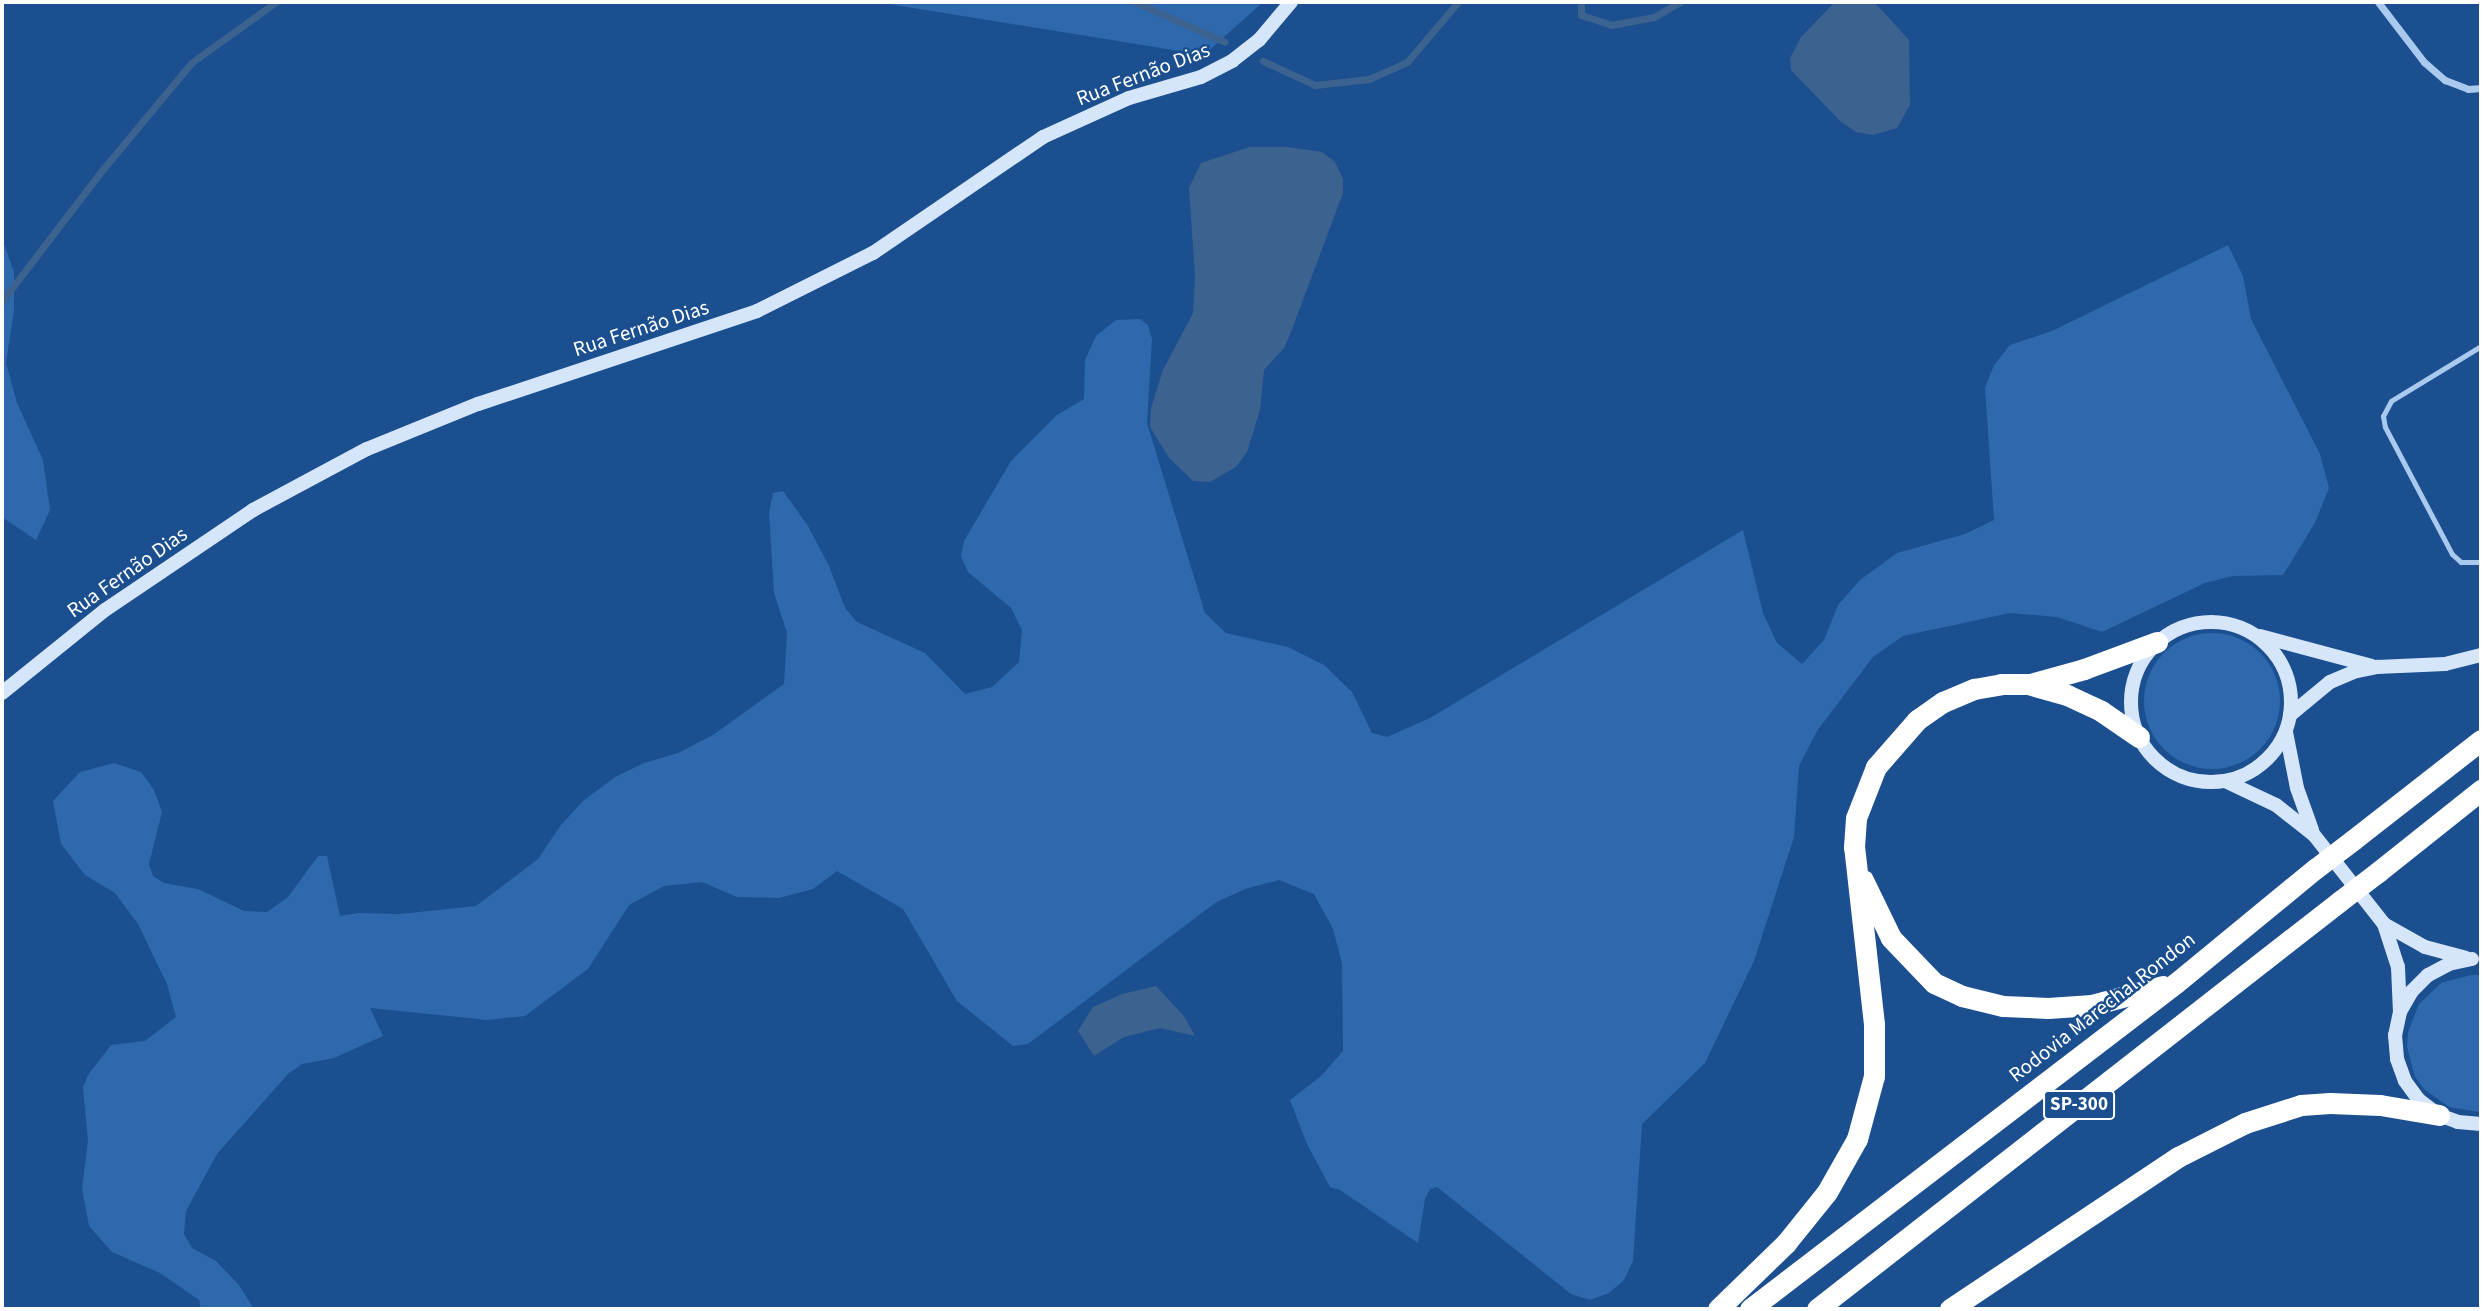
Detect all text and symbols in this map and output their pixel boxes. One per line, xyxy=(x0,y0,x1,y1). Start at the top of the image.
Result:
street label: Rua Fernão Dias xyxy=(1073,37,1213,111)
street label: Rua Fernão Dias xyxy=(570,294,712,362)
street label: Rua Fernão Dias xyxy=(62,521,192,623)
street label: Rodovia Marechal Rondon xyxy=(2004,926,2200,1088)
road number: SP-300 xyxy=(2042,1090,2116,1120)

